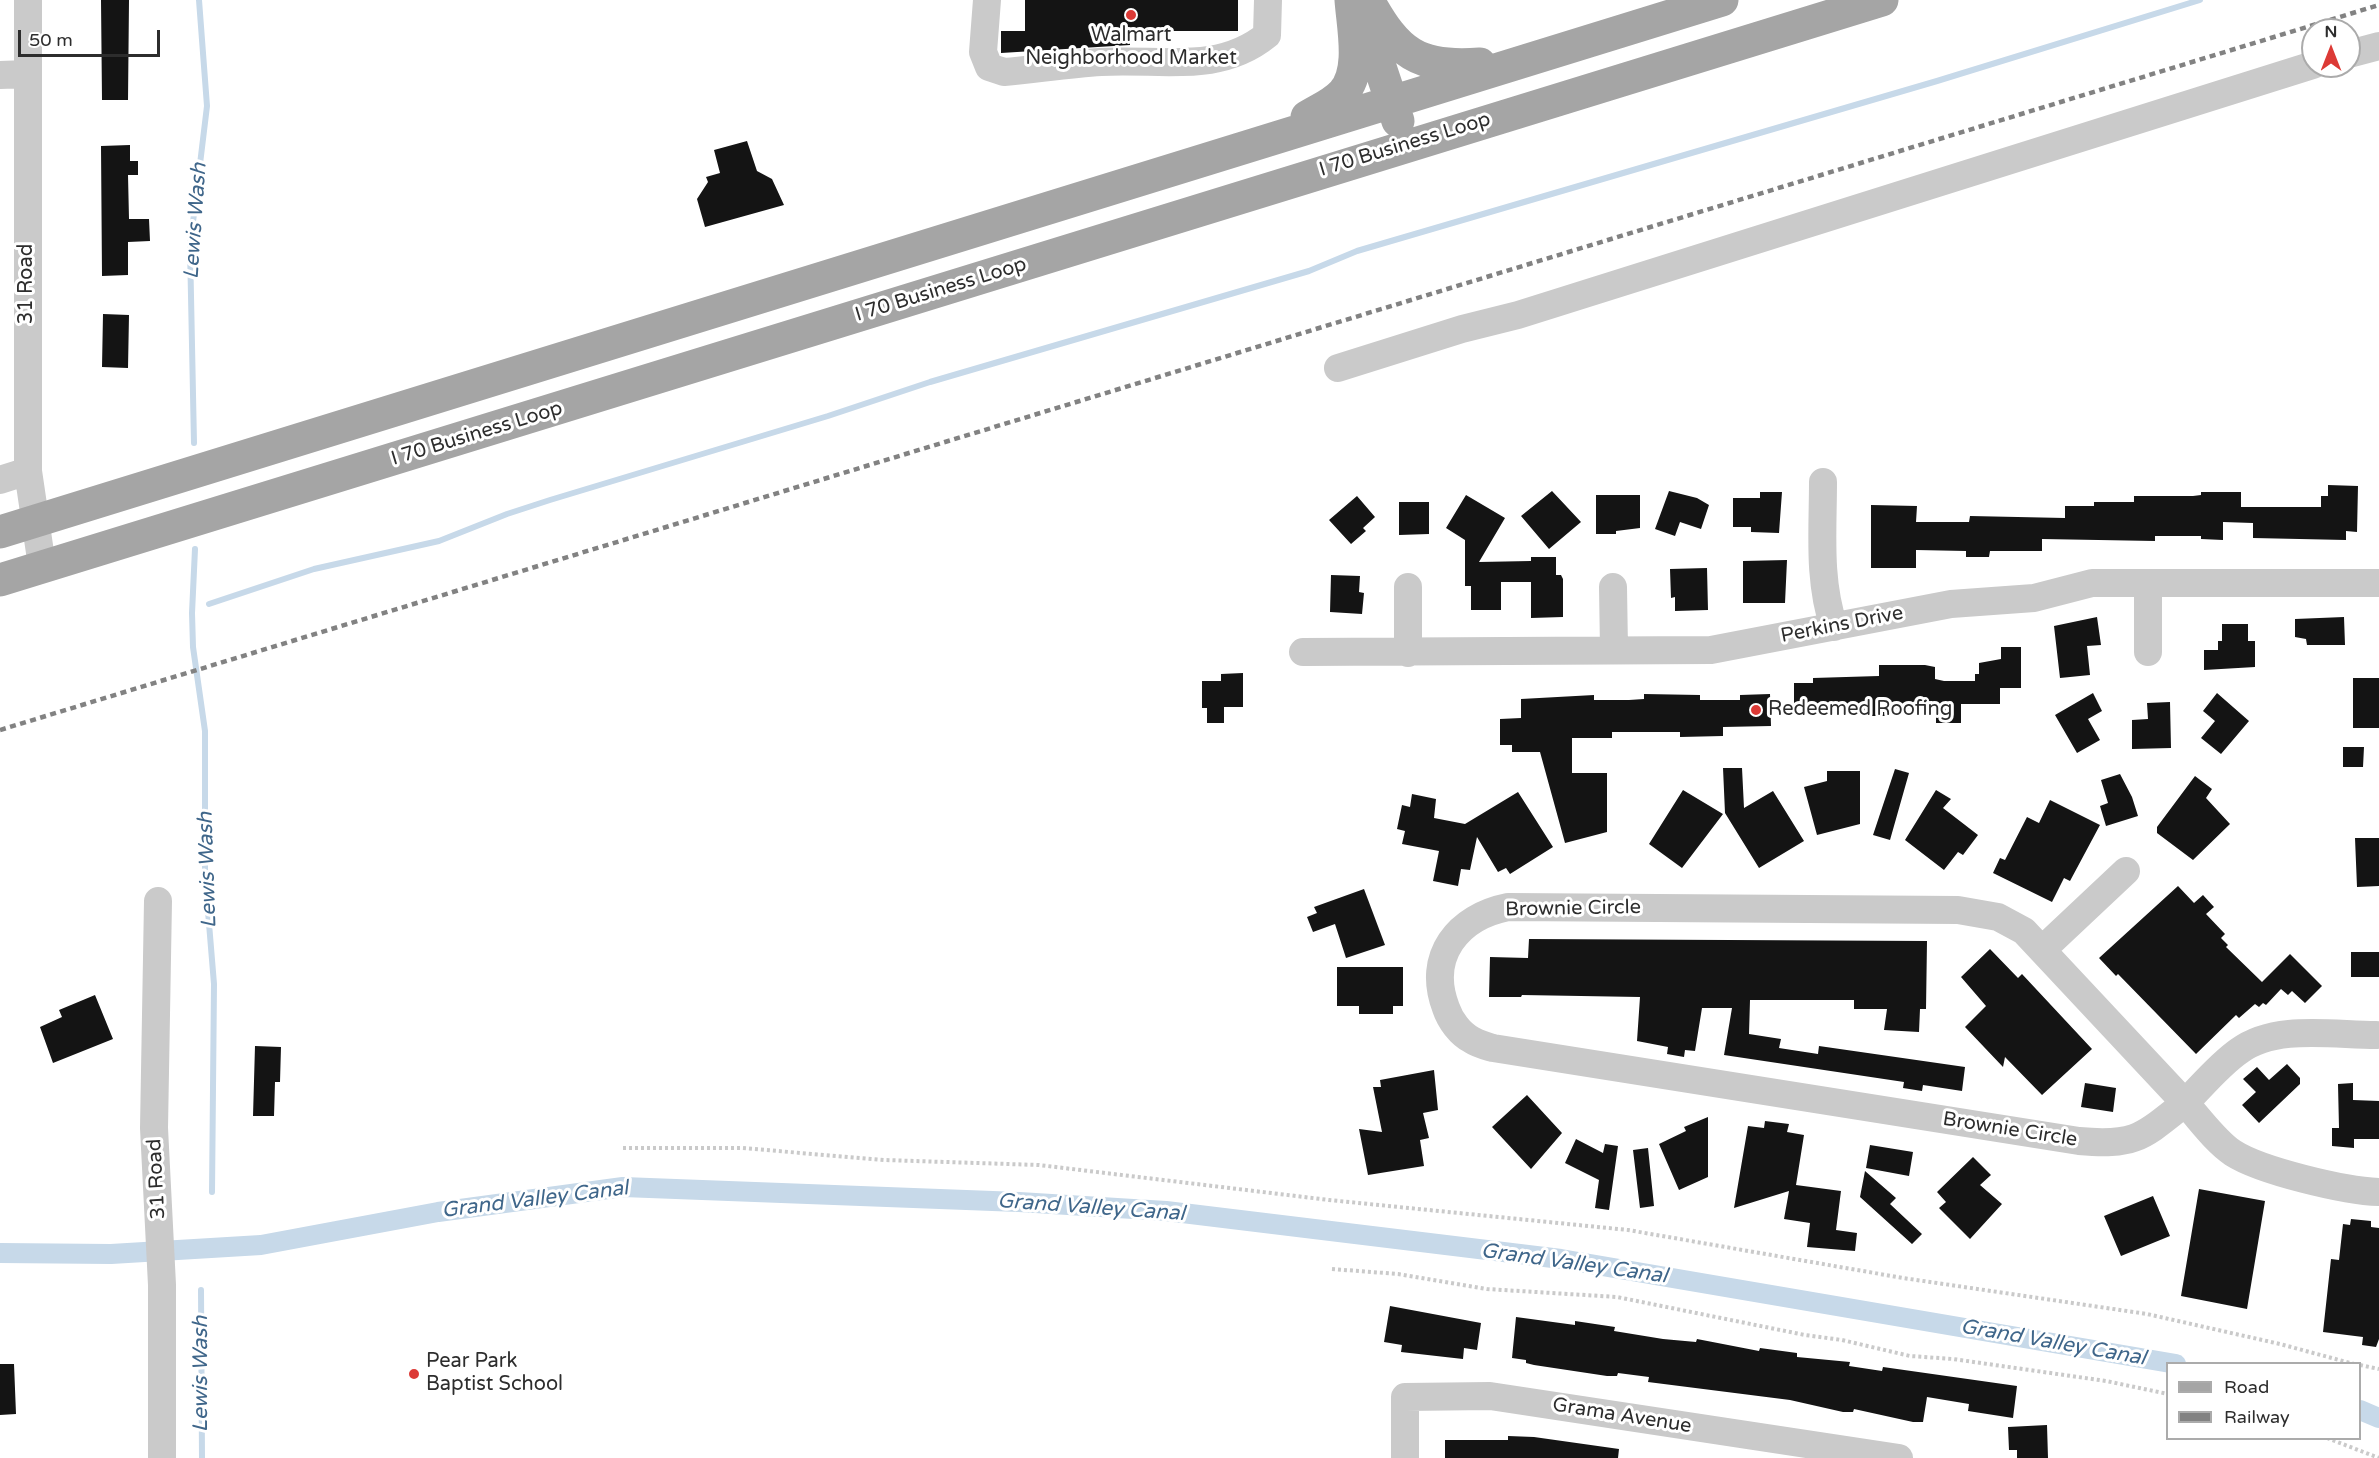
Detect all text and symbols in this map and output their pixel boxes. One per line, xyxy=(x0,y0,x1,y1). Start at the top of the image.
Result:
marker: Walmart Neighborhood Market xyxy=(1124,8,1138,22)
scale bar xyxy=(21,18,164,56)
north arrow xyxy=(2301,18,2361,78)
text: N xyxy=(2325,22,2337,42)
place label: Walmart Neighborhood Market xyxy=(1025,24,1237,71)
text: 50 m xyxy=(29,29,73,51)
street label: I 70 Business Loop xyxy=(1316,107,1494,183)
water label: Lewis Wash xyxy=(179,162,213,280)
street label: 31 Road xyxy=(15,244,39,324)
street label: I 70 Business Loop xyxy=(852,252,1030,328)
street label: I 70 Business Loop xyxy=(388,396,566,472)
street label: Perkins Drive xyxy=(1779,601,1905,649)
place label: Redeemed Roofing xyxy=(1768,698,1952,722)
marker: Redeemed Roofing xyxy=(1749,703,1763,717)
water label: Lewis Wash xyxy=(193,811,223,929)
street label: Brownie Circle xyxy=(1505,896,1641,922)
street label: Brownie Circle xyxy=(1941,1108,2079,1152)
street label: 31 Road xyxy=(143,1138,171,1220)
water label: Grand Valley Canal xyxy=(440,1176,630,1224)
water label: Grand Valley Canal xyxy=(997,1189,1185,1227)
water label: Grand Valley Canal xyxy=(1479,1238,1669,1290)
water label: Grand Valley Canal xyxy=(1958,1314,2148,1372)
water label: Lewis Wash xyxy=(188,1316,214,1432)
place label: Pear Park Baptist School xyxy=(426,1350,563,1397)
legend xyxy=(2166,1362,2361,1440)
marker: Pear Park Baptist School xyxy=(407,1367,421,1381)
text: Road xyxy=(2224,1376,2269,1398)
street label: Grama Avenue xyxy=(1551,1393,1693,1439)
text: Railway xyxy=(2224,1406,2290,1428)

